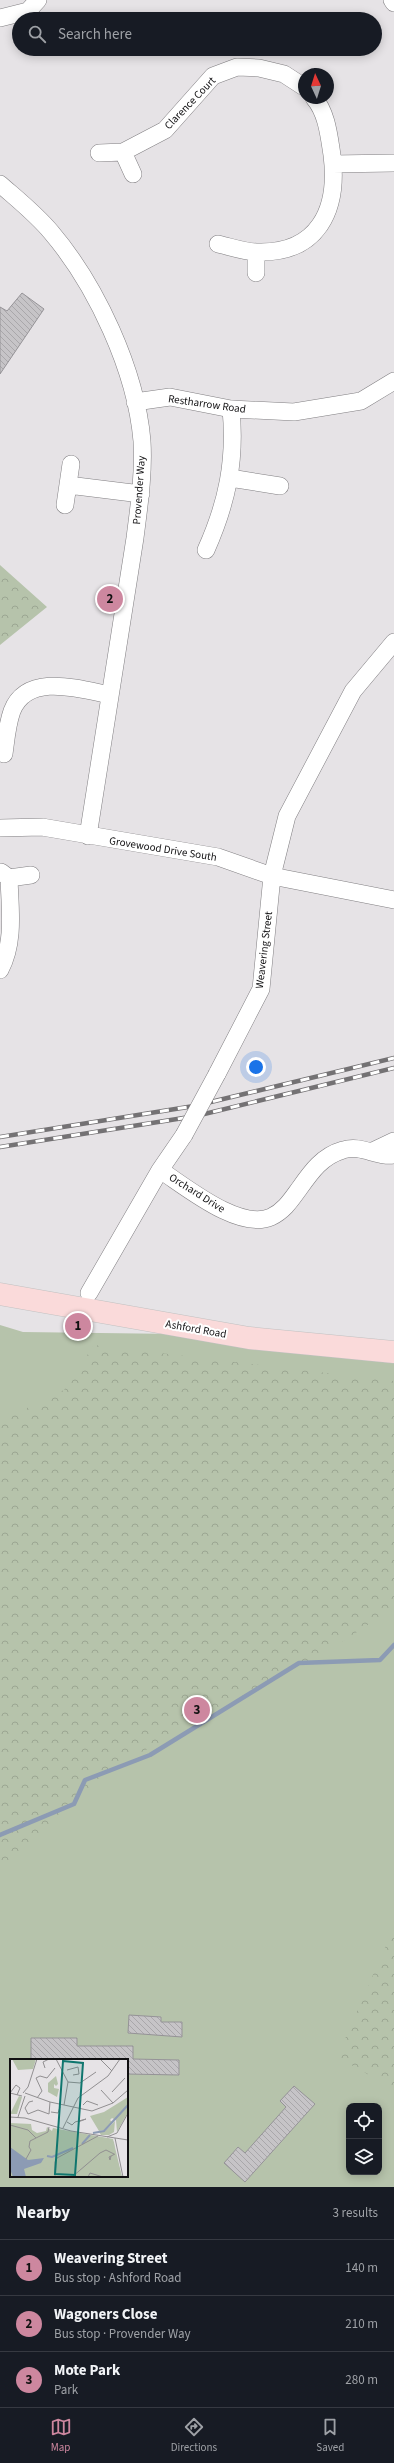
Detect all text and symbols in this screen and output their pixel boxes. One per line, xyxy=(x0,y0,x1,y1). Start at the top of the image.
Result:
search box xyxy=(12,12,382,56)
icon: search xyxy=(26,23,48,45)
text: Search here xyxy=(58,24,132,45)
north arrow xyxy=(298,68,334,104)
street label: Clarence Court xyxy=(161,73,219,133)
street label: Restharrow Road xyxy=(167,391,247,417)
street label: Provender Way xyxy=(129,455,149,525)
pin: 2 xyxy=(97,584,123,614)
street label: Grovewood Drive South xyxy=(108,833,218,865)
street label: Weavering Street xyxy=(252,910,276,990)
your location xyxy=(246,1057,266,1077)
street label: Orchard Drive xyxy=(166,1170,228,1216)
pin: 1 xyxy=(65,1311,91,1341)
street label: Ashford Road xyxy=(164,1316,228,1342)
pin: 3 xyxy=(184,1695,210,1725)
inset map xyxy=(10,2059,128,2177)
map controls xyxy=(346,2103,382,2175)
button: locate xyxy=(346,2103,382,2139)
button: layers xyxy=(346,2139,382,2175)
text: Nearby xyxy=(16,2201,70,2225)
text: 3 results xyxy=(333,2204,378,2222)
text: Weavering Street xyxy=(54,2248,168,2269)
text: 1 xyxy=(26,2259,32,2277)
text: 140 m xyxy=(345,2259,378,2277)
text: Bus stop · Ashford Road xyxy=(54,2269,182,2287)
text: Wagoners Close xyxy=(54,2304,158,2325)
text: 2 xyxy=(26,2315,32,2333)
text: 210 m xyxy=(345,2315,378,2333)
text: Bus stop · Provender Way xyxy=(54,2325,191,2343)
text: Mote Park xyxy=(54,2360,120,2381)
text: 3 xyxy=(26,2371,32,2389)
text: 280 m xyxy=(345,2371,378,2389)
text: Park xyxy=(54,2381,78,2399)
tab: Map xyxy=(50,2416,72,2455)
tab: Directions xyxy=(171,2416,217,2455)
tab: Saved xyxy=(316,2416,344,2455)

